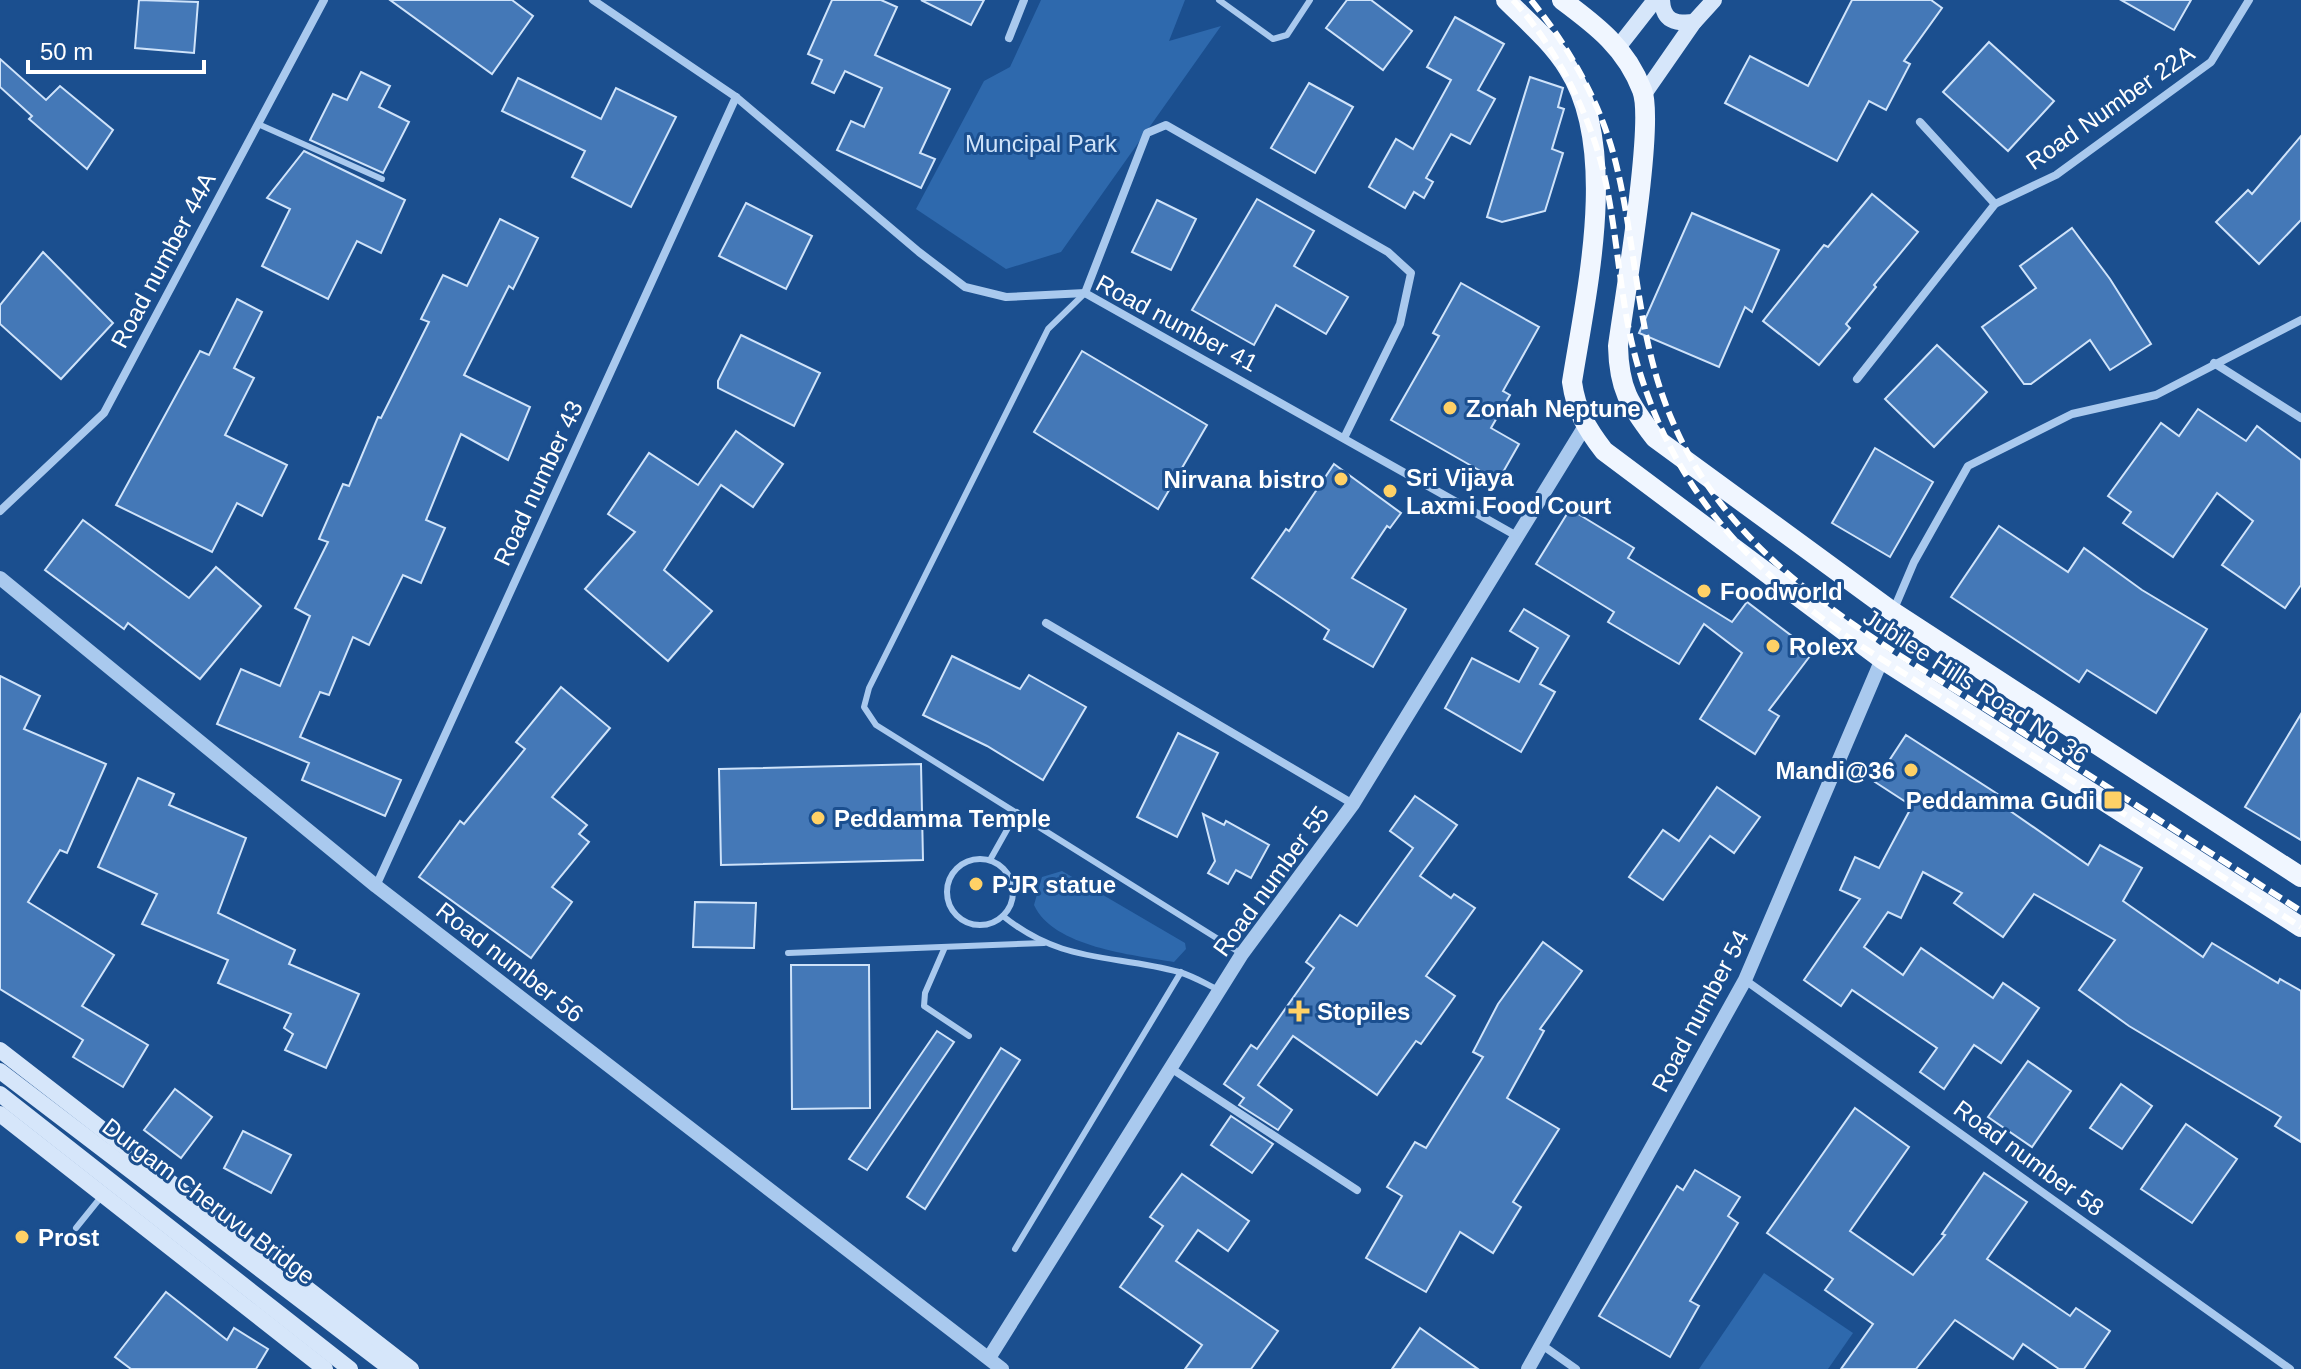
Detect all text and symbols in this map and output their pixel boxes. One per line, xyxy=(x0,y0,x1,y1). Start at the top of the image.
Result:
scale bar xyxy=(28,24,204,74)
text: 50 m xyxy=(40,38,93,65)
street label: Road Number 22A xyxy=(2021,39,2199,175)
park label: Muncipal Park xyxy=(965,130,1118,157)
street label: Road number 44A xyxy=(105,168,221,352)
street label: Road number 41 xyxy=(1092,269,1262,377)
place label: Zonah Neptune xyxy=(1466,395,1641,422)
street label: Road number 43 xyxy=(488,396,588,570)
marker: Zonah Neptune xyxy=(1441,399,1459,417)
place label: Sri Vijaya Laxmi Food Court xyxy=(1406,464,1611,519)
place label: Nirvana bistro xyxy=(1164,466,1325,493)
marker: Nirvana bistro xyxy=(1332,470,1350,488)
marker: Sri Vijaya Laxmi Food Court xyxy=(1381,482,1399,500)
place label: Foodworld xyxy=(1720,578,1843,605)
marker: Foodworld xyxy=(1695,582,1713,600)
street label: Jubilee Hills Road No 36 xyxy=(1858,603,2094,769)
place label: Rolex xyxy=(1789,633,1855,660)
marker: Rolex xyxy=(1764,637,1782,655)
place label: Mandi@36 xyxy=(1776,757,1895,784)
marker: Mandi@36 xyxy=(1902,761,1920,779)
place label: Peddamma Gudi xyxy=(1906,787,2095,814)
marker: Peddamma Gudi xyxy=(2102,789,2124,811)
street label: Road number 55 xyxy=(1208,801,1334,961)
place label: Peddamma Temple xyxy=(834,805,1051,832)
marker: Peddamma Temple xyxy=(809,809,827,827)
place label: PJR statue xyxy=(992,871,1116,898)
marker: PJR statue xyxy=(967,875,985,893)
street label: Road number 56 xyxy=(431,896,589,1028)
street label: Road number 54 xyxy=(1646,926,1754,1096)
place label: Stopiles xyxy=(1317,998,1410,1025)
marker: Stopiles xyxy=(1288,1000,1310,1022)
street label: Road number 58 xyxy=(1949,1095,2109,1221)
street label: Durgam Cheruvu Bridge xyxy=(98,1112,320,1290)
place label: Prost xyxy=(38,1224,99,1251)
marker: Prost xyxy=(13,1228,31,1246)

